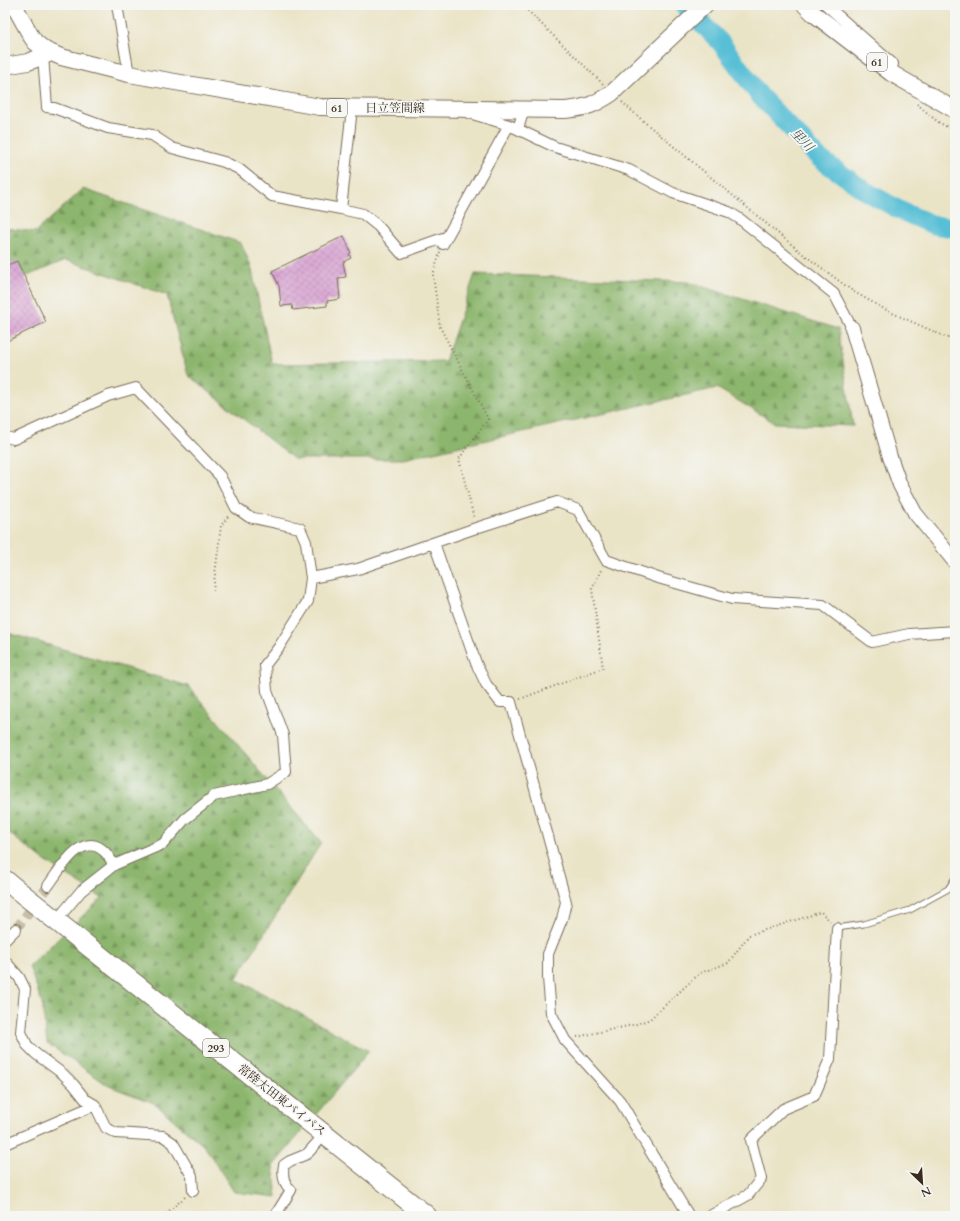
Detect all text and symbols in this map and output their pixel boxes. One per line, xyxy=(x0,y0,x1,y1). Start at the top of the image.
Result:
road number: 61 xyxy=(867,53,887,71)
road number: 61 xyxy=(327,99,347,117)
street label: 日立笠間線 xyxy=(365,100,425,116)
water label: 里川 xyxy=(786,124,819,157)
road number: 293 xyxy=(203,1039,229,1057)
street label: 常陸太田東バイパス xyxy=(235,1061,329,1139)
north arrow xyxy=(902,1163,942,1203)
text: N xyxy=(918,1183,934,1201)

